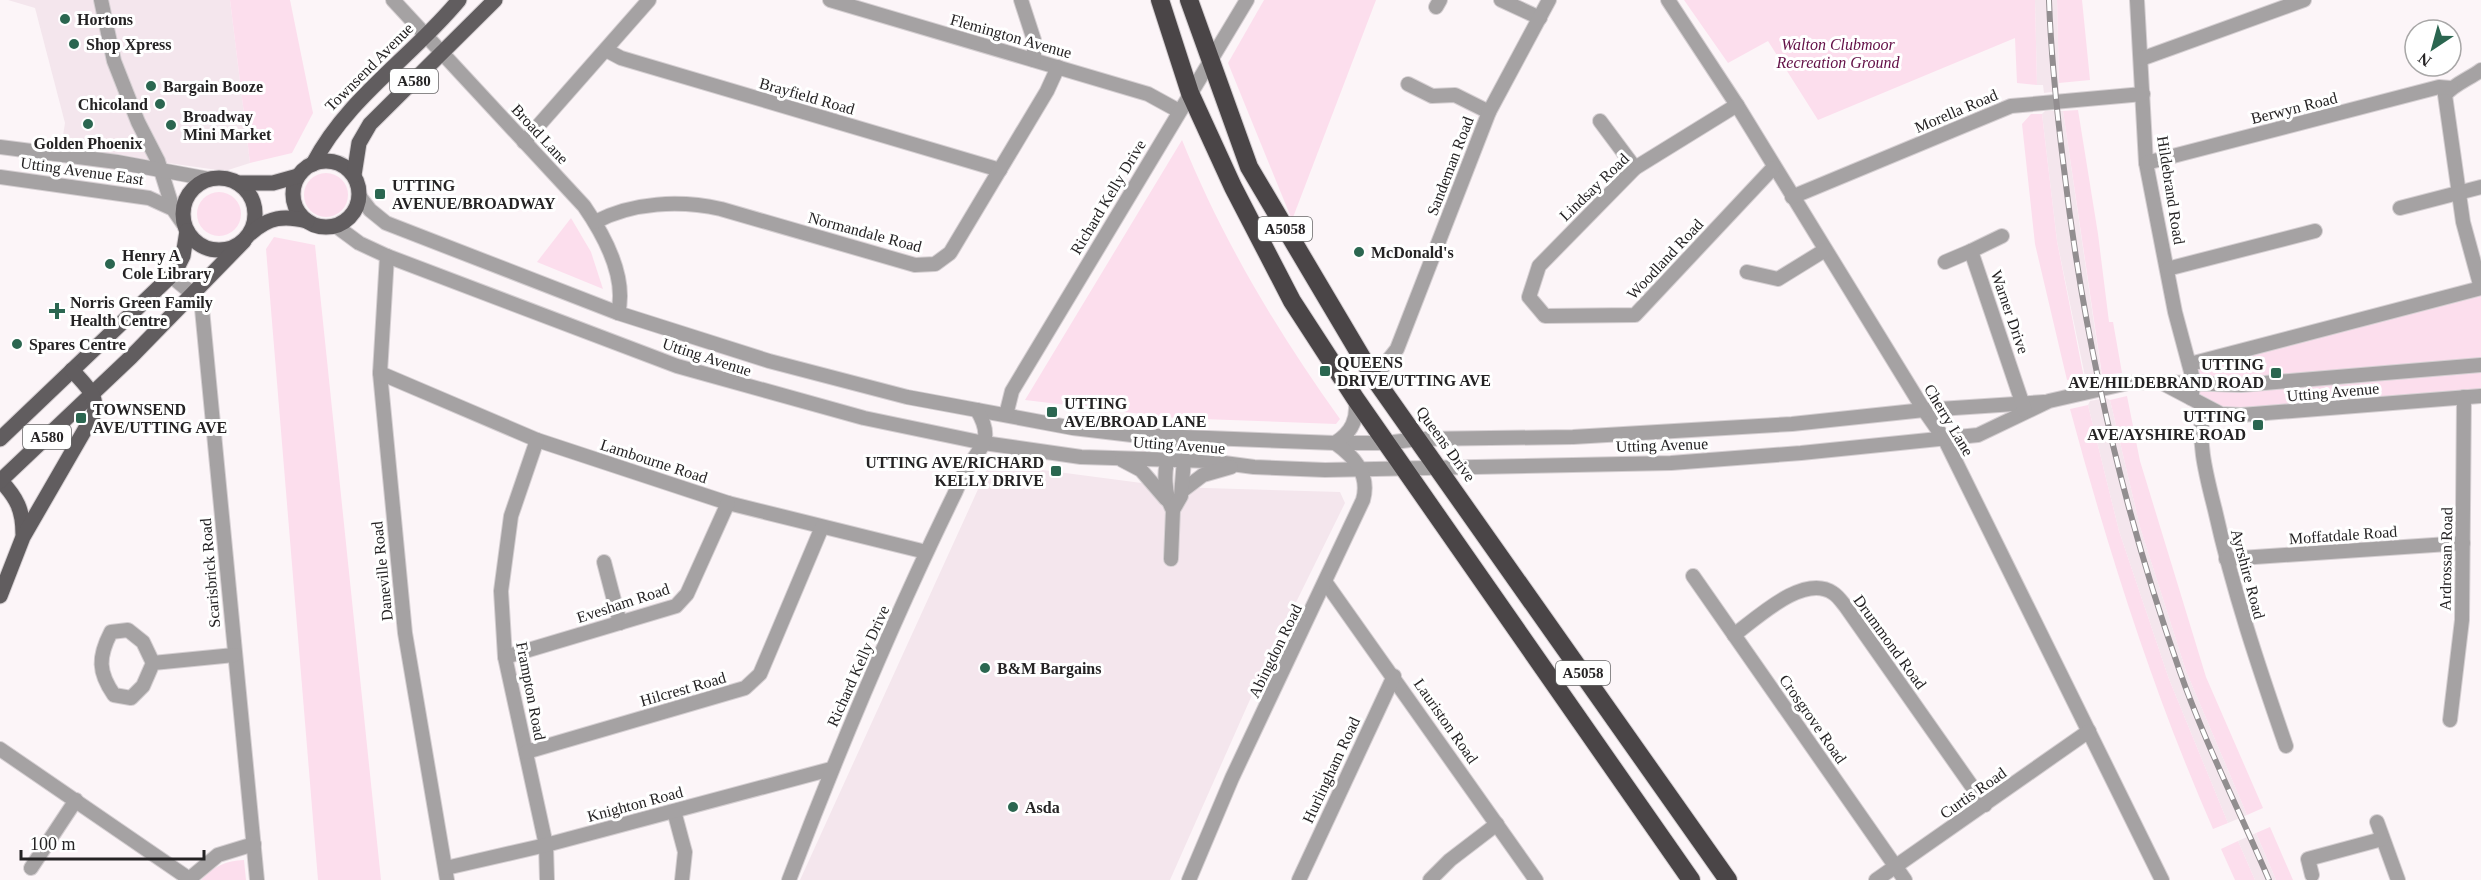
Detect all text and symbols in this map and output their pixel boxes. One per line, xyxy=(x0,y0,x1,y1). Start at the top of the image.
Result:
place label: Hortons xyxy=(77,11,133,28)
street label: Flemington Avenue xyxy=(948,11,1074,62)
marker: Hortons xyxy=(58,12,72,26)
north arrow xyxy=(2403,18,2463,78)
street label: Townsend Avenue xyxy=(322,20,416,114)
place label: Shop Xpress xyxy=(86,36,172,54)
park label: Walton Clubmoor Recreation Ground xyxy=(1776,36,1900,71)
marker: Shop Xpress xyxy=(67,37,81,51)
text: N xyxy=(2414,49,2434,70)
road number: A580 xyxy=(390,69,438,93)
street label: Brayfield Road xyxy=(757,74,857,119)
place label: Bargain Booze xyxy=(163,78,263,96)
marker: Bargain Booze xyxy=(144,79,158,93)
street label: Morella Road xyxy=(1912,86,2000,136)
street label: Berwyn Road xyxy=(2249,89,2339,128)
place label: Chicoland xyxy=(78,96,148,113)
marker: Chicoland xyxy=(153,97,167,111)
street label: Broad Lane xyxy=(508,101,572,167)
place label: Broadway Mini Market xyxy=(183,108,272,143)
street label: Sandeman Road xyxy=(1423,114,1477,218)
marker: Golden Phoenix xyxy=(81,117,95,131)
marker: Broadway Mini Market xyxy=(164,118,178,132)
street label: Hildebrand Road xyxy=(2154,134,2188,246)
place label: Golden Phoenix xyxy=(34,135,142,152)
street label: Richard Kelly Drive xyxy=(1067,137,1150,258)
street label: Lindsay Road xyxy=(1556,150,1633,225)
street label: Utting Avenue East xyxy=(19,154,145,189)
place label: UTTING AVENUE/BROADWAY xyxy=(392,177,556,212)
marker: UTTING AVENUE/BROADWAY xyxy=(373,187,387,201)
street label: Normandale Road xyxy=(806,209,924,255)
street label: Woodland Road xyxy=(1624,215,1706,303)
road number: A5058 xyxy=(1258,217,1312,241)
place label: McDonald's xyxy=(1371,244,1454,261)
marker: McDonald's xyxy=(1352,245,1366,259)
place label: Henry A Cole Library xyxy=(122,247,211,283)
marker: Henry A Cole Library xyxy=(103,257,117,271)
street label: Warner Drive xyxy=(1988,268,2032,356)
place label: Norris Green Family Health Centre xyxy=(70,294,213,329)
marker: Norris Green Family Health Centre xyxy=(48,302,66,320)
street label: Utting Avenue xyxy=(660,335,754,380)
place label: Spares Centre xyxy=(29,336,126,354)
marker: Spares Centre xyxy=(10,337,24,351)
place label: QUEENS DRIVE/UTTING AVE xyxy=(1337,354,1491,389)
place label: UTTING AVE/HILDEBRAND ROAD xyxy=(2068,356,2265,391)
marker: QUEENS DRIVE/UTTING AVE xyxy=(1318,364,1332,378)
marker: UTTING AVE/HILDEBRAND ROAD xyxy=(2269,366,2283,380)
street label: Utting Avenue xyxy=(2286,379,2380,405)
street label: Cherry Lane xyxy=(1920,381,1977,459)
place label: UTTING AVE/BROAD LANE xyxy=(1064,395,1206,430)
place label: TOWNSEND AVE/UTTING AVE xyxy=(93,401,227,436)
street label: Queens Drive xyxy=(1413,403,1479,485)
marker: UTTING AVE/BROAD LANE xyxy=(1045,405,1059,419)
place label: UTTING AVE/AYSHIRE ROAD xyxy=(2087,408,2247,443)
marker: TOWNSEND AVE/UTTING AVE xyxy=(74,411,88,425)
marker: UTTING AVE/AYSHIRE ROAD xyxy=(2251,418,2265,432)
road number: A580 xyxy=(23,425,71,449)
street label: Utting Avenue xyxy=(1132,433,1226,458)
street label: Utting Avenue xyxy=(1615,435,1709,456)
street label: Lambourne Road xyxy=(598,436,710,486)
place label: UTTING AVE/RICHARD KELLY DRIVE xyxy=(865,454,1044,489)
marker: UTTING AVE/RICHARD KELLY DRIVE xyxy=(1049,464,1063,478)
street label: Ardrossan Road xyxy=(2437,507,2455,611)
street label: Scarisbrick Road xyxy=(197,518,223,628)
street label: Daneville Road xyxy=(368,520,396,622)
street label: Moffatdale Road xyxy=(2288,523,2398,547)
street label: Ayrshire Road xyxy=(2227,527,2268,621)
street label: Evesham Road xyxy=(575,580,671,626)
street label: Drummond Road xyxy=(1850,592,1930,692)
street label: Abingdon Road xyxy=(1245,602,1306,701)
street label: Richard Kelly Drive xyxy=(824,603,893,730)
street label: Frampton Road xyxy=(512,640,549,742)
place label: B&M Bargains xyxy=(997,660,1101,678)
marker: B&M Bargains xyxy=(978,661,992,675)
road number: A5058 xyxy=(1556,661,1610,685)
street label: Hilcrest Road xyxy=(638,669,728,709)
street label: Crosgrove Road xyxy=(1775,671,1850,767)
street label: Lauriston Road xyxy=(1411,676,1481,766)
street label: Hurlingham Road xyxy=(1299,714,1364,826)
street label: Curtis Road xyxy=(1937,764,2009,822)
street label: Knighton Road xyxy=(585,783,685,826)
place label: Asda xyxy=(1025,799,1060,816)
marker: Asda xyxy=(1006,800,1020,814)
scale bar xyxy=(21,823,204,861)
text: 100 m xyxy=(30,834,76,854)

